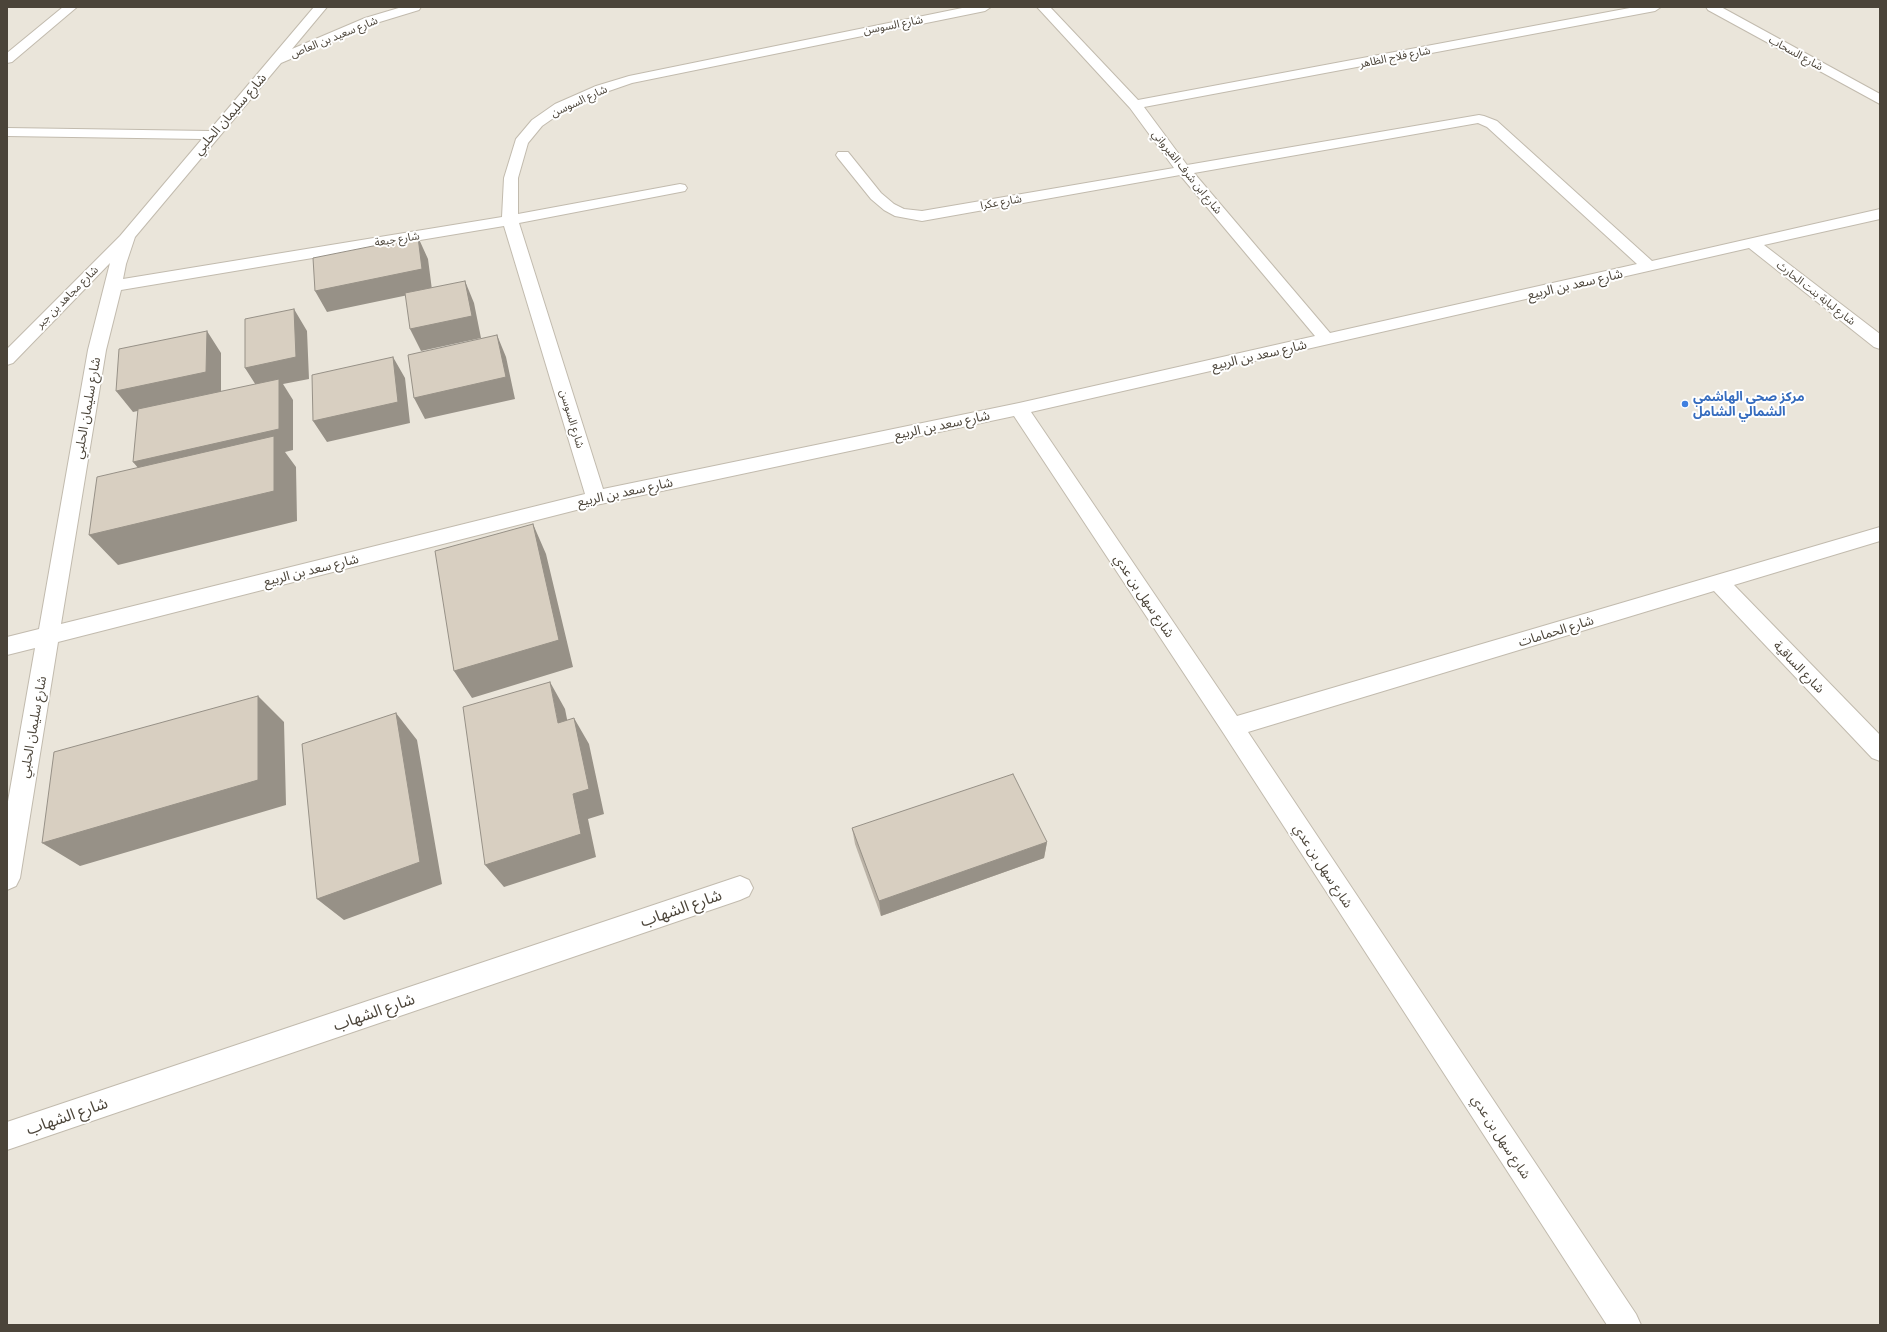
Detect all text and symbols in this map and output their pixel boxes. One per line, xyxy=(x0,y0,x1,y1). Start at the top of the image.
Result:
street label: شارع سعيد بن العاص xyxy=(288,13,380,61)
street label: شارع السوسن xyxy=(862,13,924,37)
street label: شارع السحاب xyxy=(1767,33,1825,73)
street label: شارع فلاح الظاهر xyxy=(1358,44,1432,70)
street label: شارع سليمان الحلبي xyxy=(190,70,270,158)
street label: شارع السوسن xyxy=(549,82,609,120)
street label: شارع ابن شرف القيرواني xyxy=(1149,127,1225,217)
street label: شارع عكرا xyxy=(979,192,1023,212)
street label: شارع جبعة xyxy=(374,229,420,249)
street label: شارع لبابة بنت الحارث xyxy=(1774,258,1858,328)
street label: شارع مجاهد بن جبر xyxy=(33,263,101,331)
street label: شارع سعد بن الربيع xyxy=(1526,265,1624,303)
street label: شارع سعد بن الربيع xyxy=(1210,336,1308,374)
street label: شارع سليمان الحلبي xyxy=(70,356,104,460)
street label: شارع السوسن xyxy=(557,388,587,450)
place label: مركز صحي الهاشمي الشمالي الشامل xyxy=(1693,389,1805,420)
marker: مركز صحي الهاشمي الشمالي الشامل xyxy=(1680,399,1690,409)
street label: شارع سعد بن الربيع xyxy=(893,407,991,443)
street label: شارع سعد بن الربيع xyxy=(576,474,674,510)
street label: شارع سعد بن الربيع xyxy=(262,551,360,589)
street label: شارع سهل بن عدي xyxy=(1111,552,1177,640)
street label: شارع الحمامات xyxy=(1517,612,1595,650)
street label: شارع الساقية xyxy=(1770,638,1828,696)
street label: شارع سليمان الحلبي xyxy=(16,675,50,779)
street label: شارع سهل بن عدي xyxy=(1290,821,1356,911)
street label: شارع الشهاب xyxy=(638,885,724,931)
street label: شارع الشهاب xyxy=(331,989,417,1035)
street label: شارع سهل بن عدي xyxy=(1468,1092,1534,1182)
street label: شارع الشهاب xyxy=(24,1093,110,1139)

